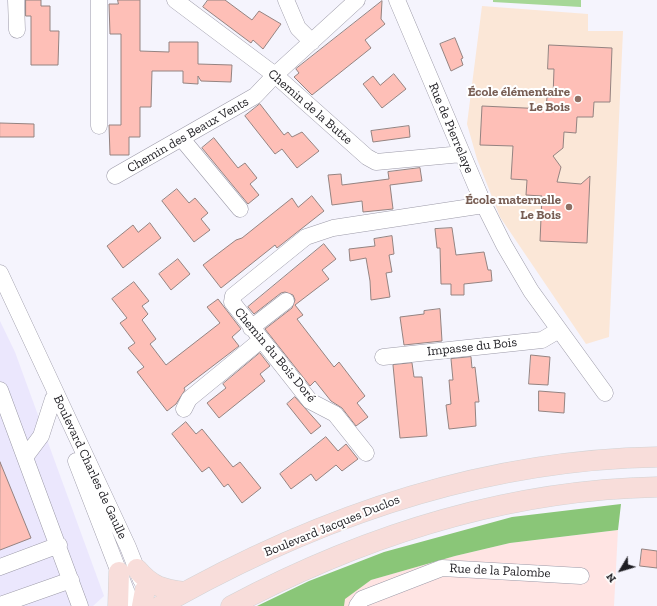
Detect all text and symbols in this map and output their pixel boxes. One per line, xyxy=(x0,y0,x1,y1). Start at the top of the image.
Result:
street label: Chemin de la Butte xyxy=(265,66,355,148)
street label: Rue de Pierrelaye xyxy=(425,80,477,176)
place label: École élémentaire Le Bois xyxy=(468,84,570,115)
street label: Chemin des Beaux Vents xyxy=(124,94,252,176)
marker: École élémentaire Le Bois xyxy=(573,94,583,104)
place label: École maternelle Le Bois xyxy=(465,192,561,223)
marker: École maternelle Le Bois xyxy=(564,202,574,212)
street label: Chemin du Bois Doré xyxy=(231,305,319,405)
street label: Impasse du Bois xyxy=(426,335,518,359)
street label: Boulevard Charles de Gaulle xyxy=(50,393,130,541)
street label: Boulevard Jacques Duclos xyxy=(262,492,402,560)
north arrow xyxy=(601,550,641,590)
street label: Rue de la Palombe xyxy=(449,561,551,581)
text: N xyxy=(603,570,619,585)

